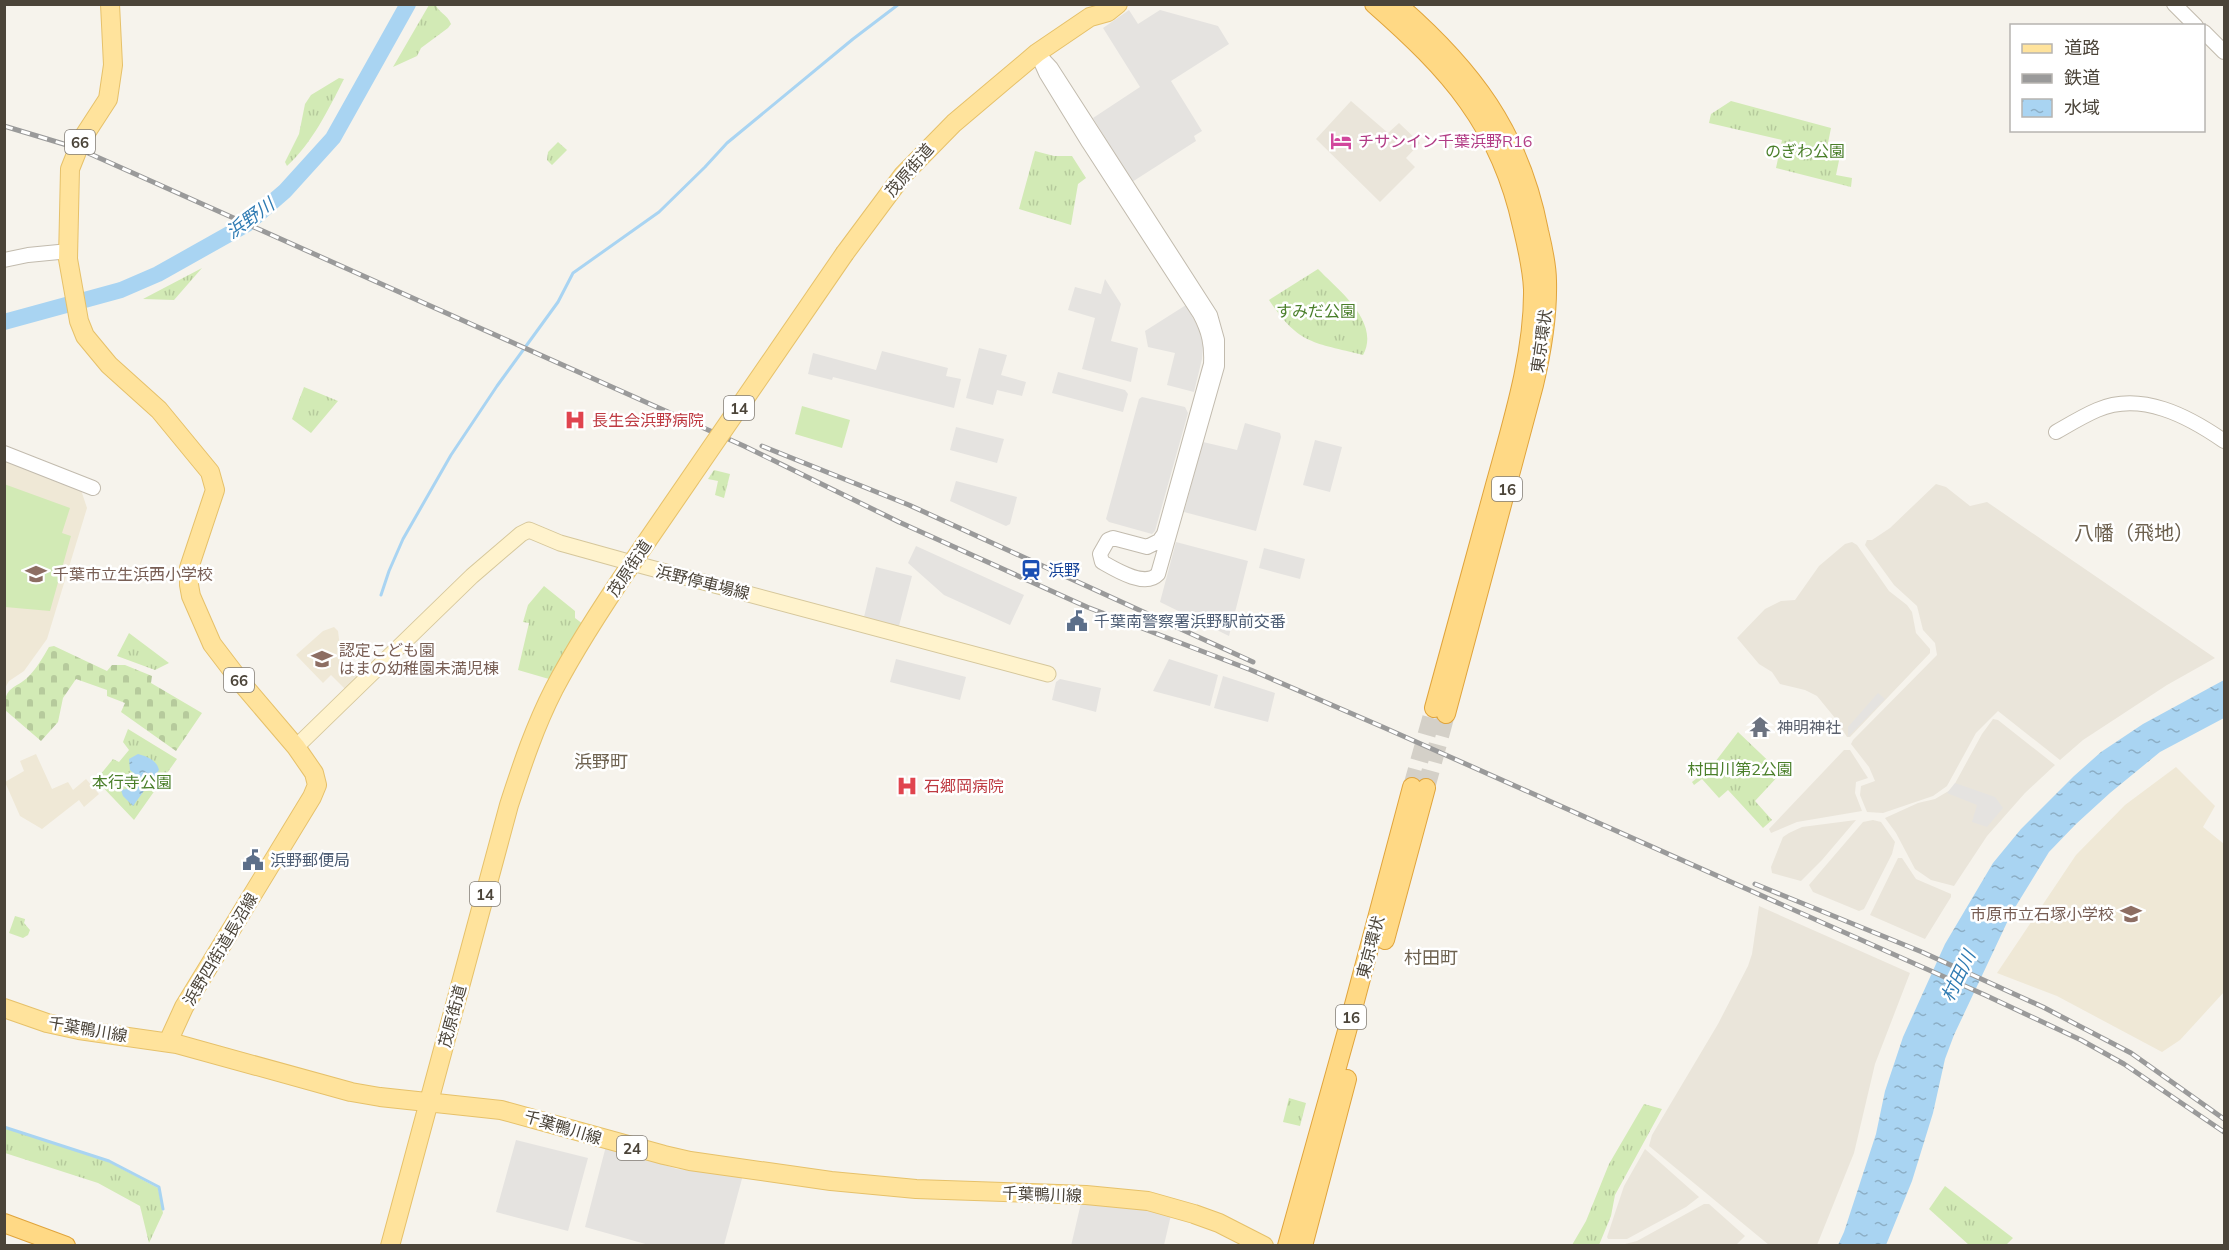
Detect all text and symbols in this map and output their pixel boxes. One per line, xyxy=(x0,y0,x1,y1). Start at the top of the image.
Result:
legend xyxy=(2010,24,2205,132)
text: 道路 xyxy=(2064,36,2100,59)
text: 鉄道 xyxy=(2064,66,2100,89)
text: 水域 xyxy=(2064,96,2100,119)
hotel icon: チサンイン千葉浜野R16 xyxy=(1329,129,1353,153)
road number: 66 xyxy=(65,130,95,154)
place label: チサンイン千葉浜野R16 xyxy=(1358,131,1532,151)
street label: 茂原街道 xyxy=(880,139,938,201)
park label: のぎわ公園 xyxy=(1765,141,1845,161)
water label: 浜野川 xyxy=(221,192,280,243)
park label: すみだ公園 xyxy=(1276,301,1356,321)
street label: 東京環状 xyxy=(1527,308,1555,374)
road number: 14 xyxy=(724,396,754,420)
hospital icon: 長生会浜野病院 xyxy=(563,408,587,432)
place label: 長生会浜野病院 xyxy=(592,410,704,430)
road number: 16 xyxy=(1492,477,1522,501)
district label: 八幡（飛地） xyxy=(2074,520,2194,545)
street label: 茂原街道 xyxy=(603,536,655,600)
station icon: 浜野 xyxy=(1019,558,1043,582)
place label: 浜野 xyxy=(1048,560,1080,580)
street label: 浜野停車場線 xyxy=(654,561,752,603)
school or university icon: 千葉市立生浜西小学校 xyxy=(24,562,48,586)
place label: 千葉市立生浜西小学校 xyxy=(53,564,213,584)
public building icon: 千葉南警察署浜野駅前交番 xyxy=(1065,609,1089,633)
place label: 千葉南警察署浜野駅前交番 xyxy=(1094,611,1286,631)
place label: 認定こども園 はまの幼稚園未満児棟 xyxy=(339,640,499,678)
school or university icon: 認定こども園 はまの幼稚園未満児棟 xyxy=(310,647,334,671)
road number: 66 xyxy=(224,668,254,692)
temple icon: 神明神社 xyxy=(1748,715,1772,739)
place label: 神明神社 xyxy=(1777,717,1841,737)
district label: 浜野町 xyxy=(574,750,628,773)
park label: 村田川第2公園 xyxy=(1687,759,1793,779)
park label: 本行寺公園 xyxy=(92,772,172,792)
hospital icon: 石郷岡病院 xyxy=(895,774,919,798)
place label: 石郷岡病院 xyxy=(924,776,1004,796)
public building icon: 浜野郵便局 xyxy=(241,848,265,872)
place label: 浜野郵便局 xyxy=(270,850,350,870)
road number: 14 xyxy=(470,882,500,906)
street label: 浜野四街道長沼線 xyxy=(178,889,262,1009)
school or university icon: 市原市立石塚小学校 xyxy=(2119,902,2143,926)
place label: 市原市立石塚小学校 xyxy=(1970,904,2114,924)
street label: 東京環状 xyxy=(1352,913,1388,981)
water label: 村田川 xyxy=(1936,945,1981,1005)
district label: 村田町 xyxy=(1404,946,1458,969)
street label: 茂原街道 xyxy=(434,982,470,1050)
road number: 16 xyxy=(1336,1005,1366,1029)
street label: 千葉鴨川線 xyxy=(47,1012,129,1046)
street label: 千葉鴨川線 xyxy=(522,1106,604,1148)
road number: 24 xyxy=(617,1136,647,1160)
street label: 千葉鴨川線 xyxy=(1002,1183,1082,1205)

